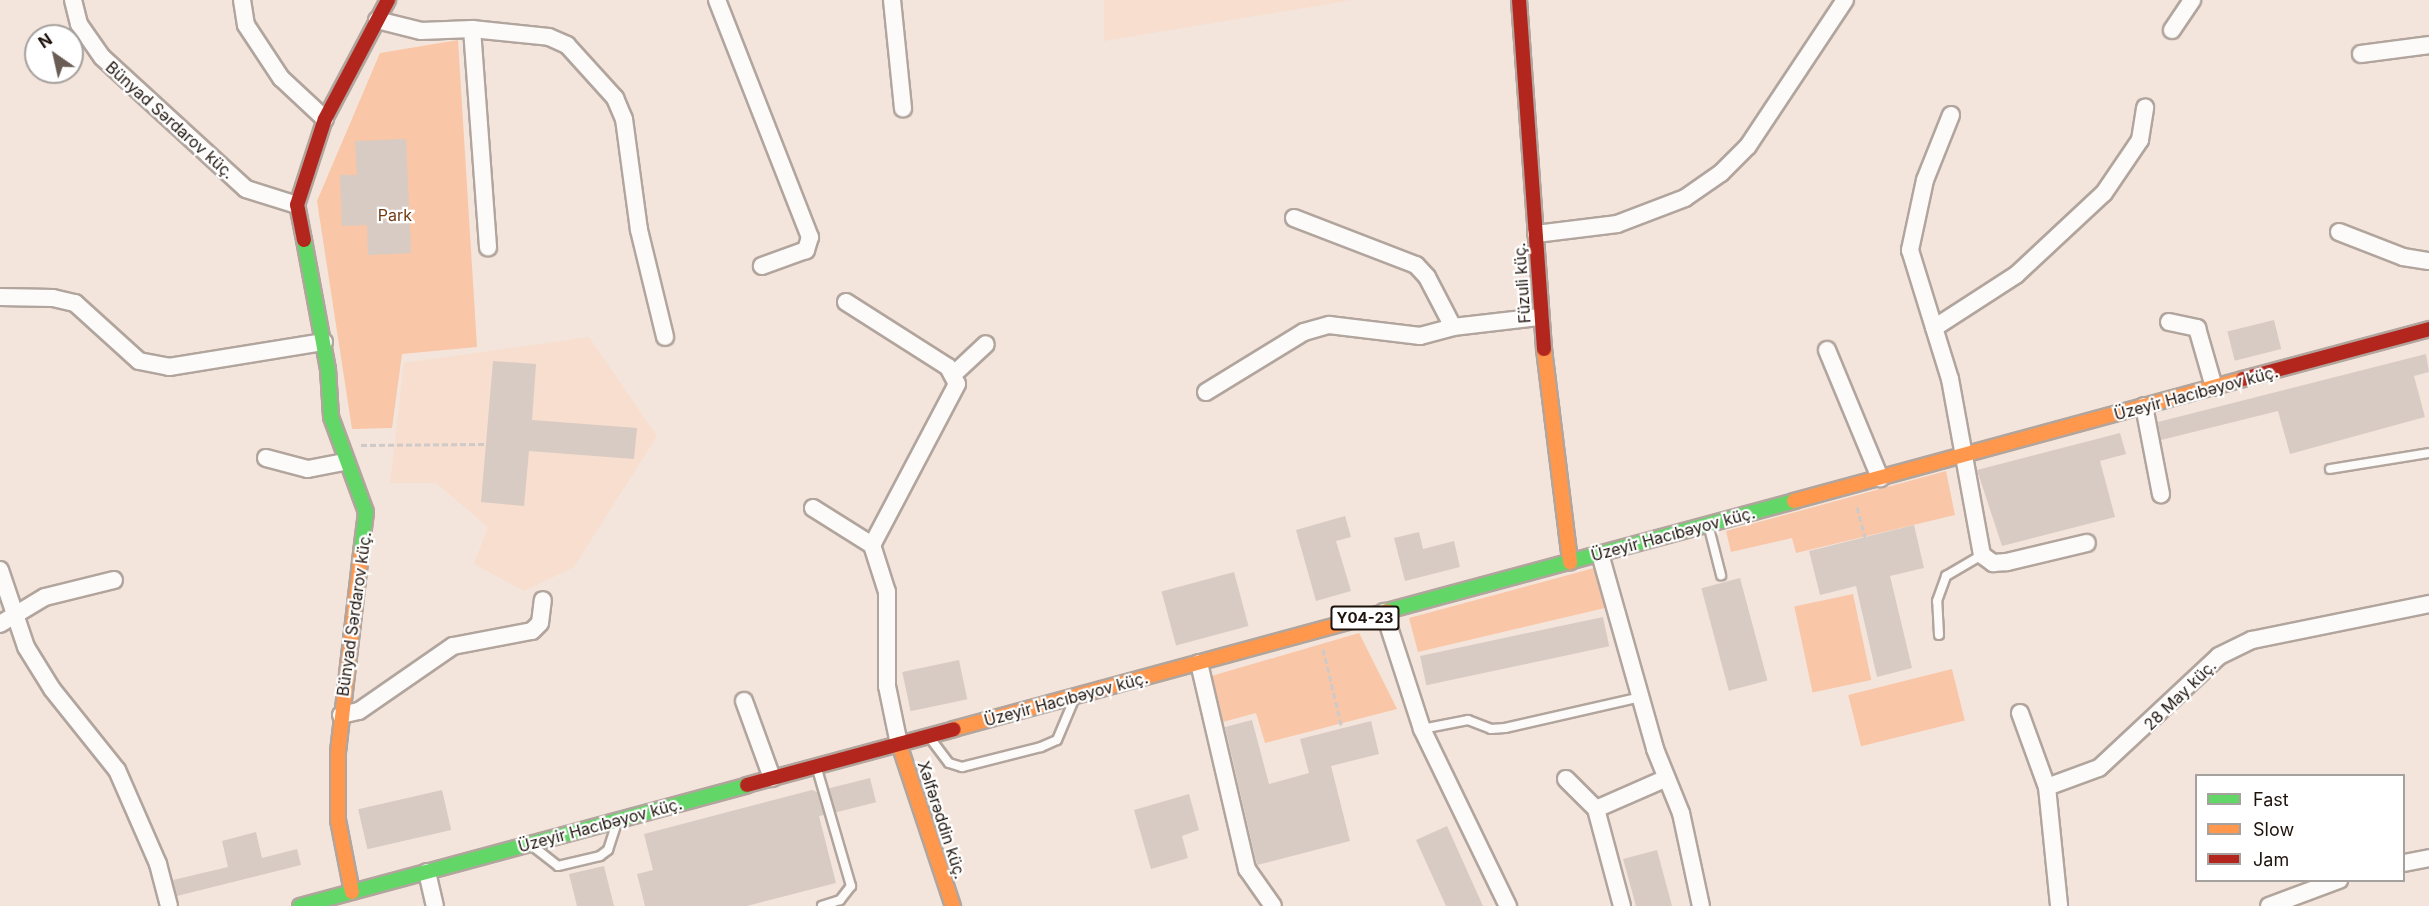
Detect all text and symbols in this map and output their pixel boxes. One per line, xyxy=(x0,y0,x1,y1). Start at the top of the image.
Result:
north arrow xyxy=(24,24,84,84)
text: N xyxy=(34,29,56,52)
street label: Bünyad Sərdarov küç. xyxy=(102,57,238,183)
park label: Park xyxy=(378,205,412,225)
street label: Füzuli küç. xyxy=(1510,242,1534,324)
street label: Üzeyir Hacıbəyov küç. xyxy=(2112,362,2280,424)
street label: Üzeyir Hacıbəyov küç. xyxy=(1589,503,1757,565)
street label: Bünyad Sərdarov küç. xyxy=(333,530,375,698)
road number: Y04-23 xyxy=(1329,606,1401,630)
street label: 28 May küç. xyxy=(2140,656,2220,734)
street label: Üzeyir Hacıbəyov küç. xyxy=(982,668,1150,730)
street label: Xəlfərəddin küç. xyxy=(914,759,970,881)
legend xyxy=(2195,774,2405,882)
text: Fast xyxy=(2253,789,2289,810)
street label: Üzeyir Hacıbəyov küç. xyxy=(516,794,684,856)
text: Slow xyxy=(2253,819,2294,840)
text: Jam xyxy=(2253,849,2289,870)

